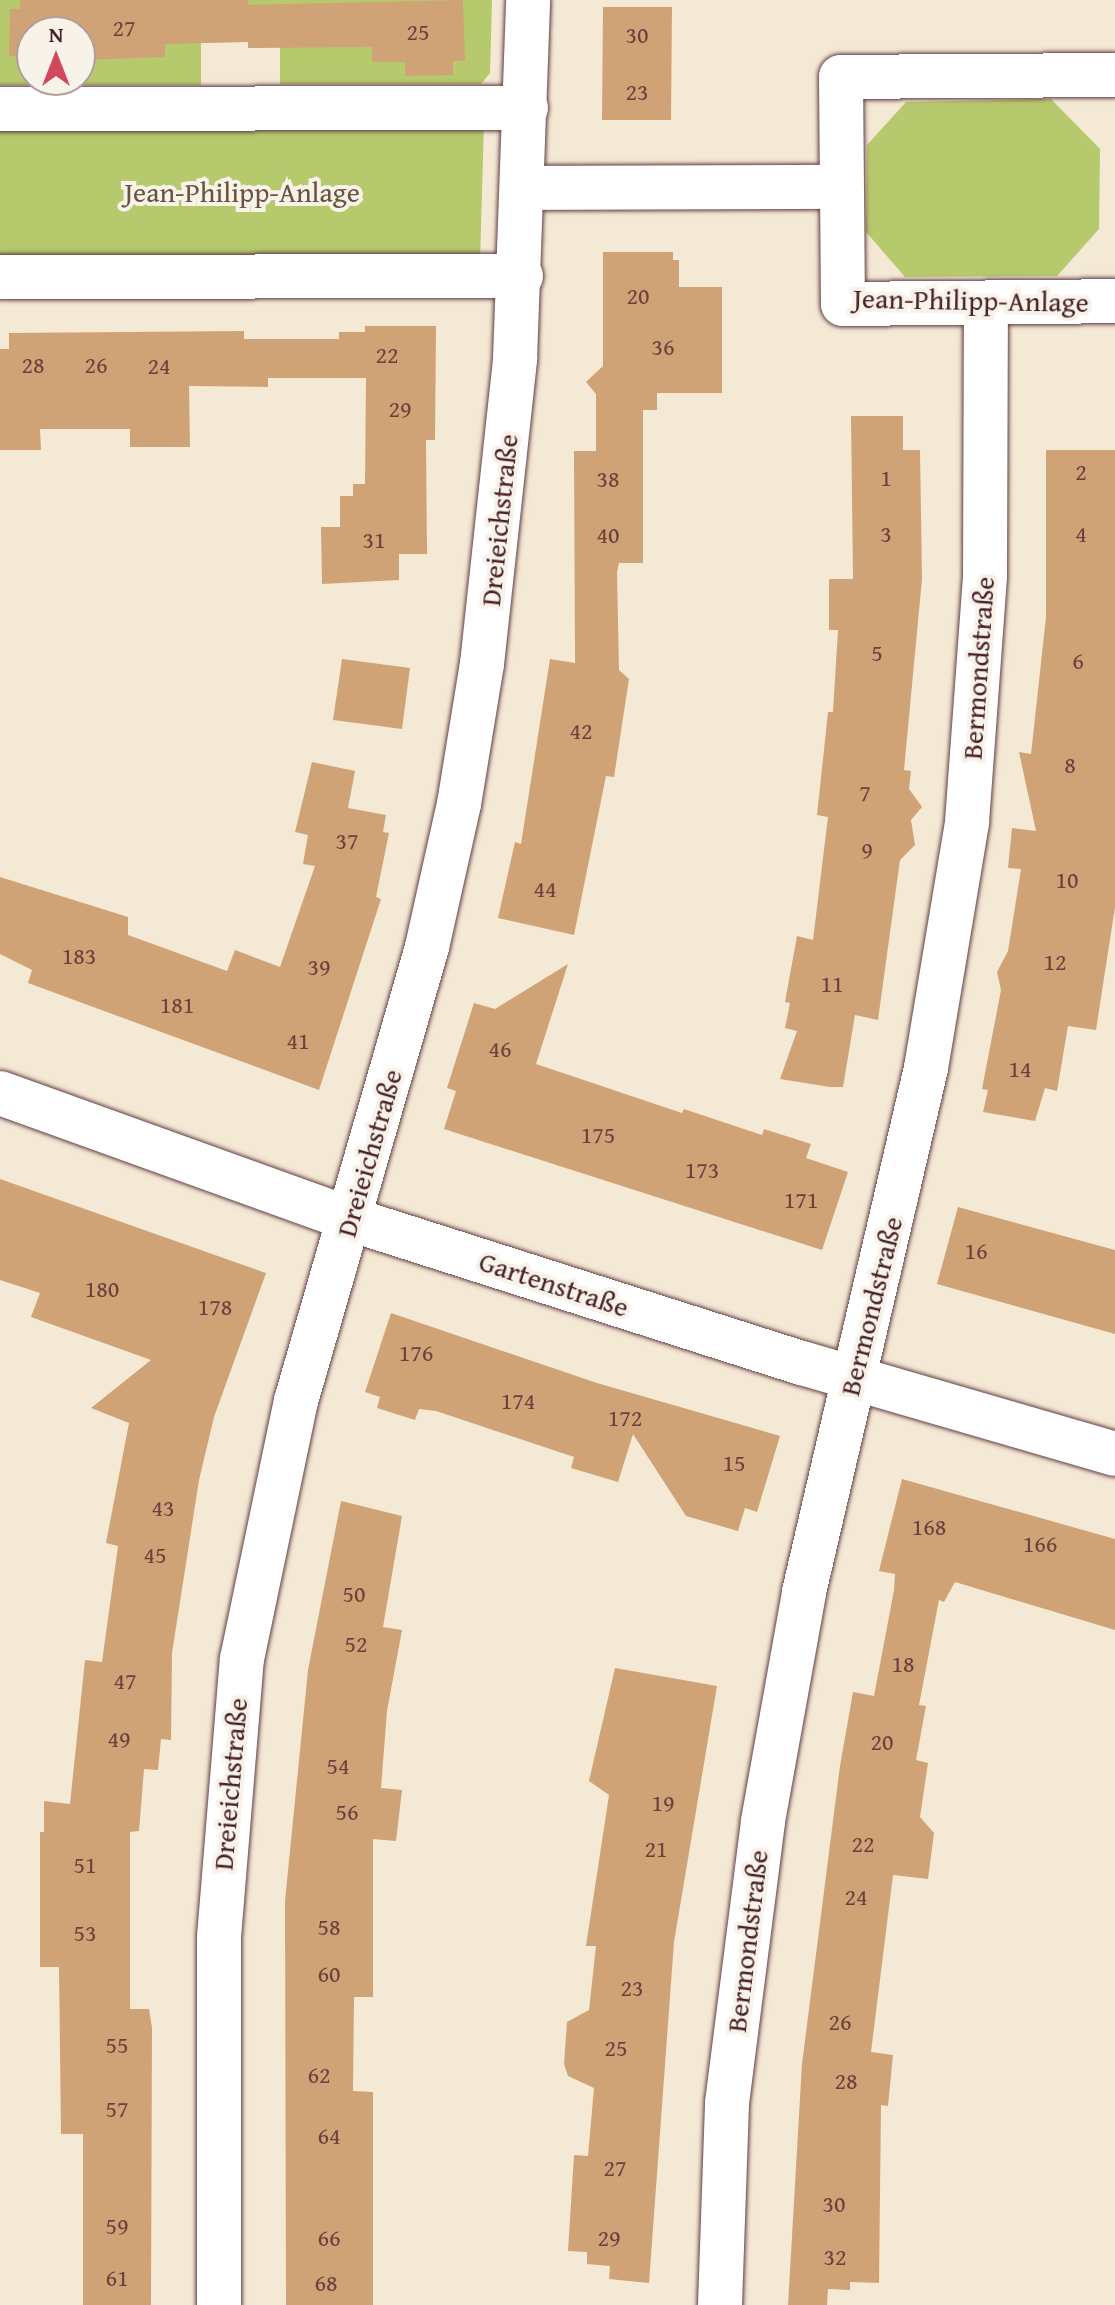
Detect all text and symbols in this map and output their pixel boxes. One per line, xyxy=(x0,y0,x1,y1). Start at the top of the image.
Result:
house number: 27 xyxy=(112,14,136,42)
north arrow xyxy=(16,16,96,96)
text: N xyxy=(49,18,63,50)
house number: 25 xyxy=(406,18,430,46)
house number: 30 xyxy=(625,21,649,49)
house number: 23 xyxy=(625,78,649,106)
park label: Jean-Philipp-Anlage xyxy=(124,175,360,209)
street label: Jean-Philipp-Anlage xyxy=(853,281,1089,319)
house number: 20 xyxy=(626,282,650,310)
house number: 36 xyxy=(651,333,675,361)
house number: 22 xyxy=(375,341,399,369)
house number: 28 xyxy=(21,351,45,379)
house number: 26 xyxy=(84,351,108,379)
house number: 24 xyxy=(147,352,171,380)
house number: 29 xyxy=(388,395,412,423)
street label: Dreieichstraße xyxy=(473,432,525,608)
house number: 2 xyxy=(1075,458,1087,486)
house number: 1 xyxy=(880,464,892,492)
house number: 38 xyxy=(596,465,620,493)
house number: 3 xyxy=(880,520,892,548)
house number: 4 xyxy=(1075,520,1087,548)
house number: 40 xyxy=(596,521,620,549)
house number: 31 xyxy=(362,526,386,554)
street label: Bermondstraße xyxy=(955,575,1001,761)
house number: 5 xyxy=(871,639,883,667)
house number: 6 xyxy=(1072,647,1084,675)
house number: 42 xyxy=(569,717,593,745)
house number: 8 xyxy=(1064,751,1076,779)
house number: 7 xyxy=(859,779,871,807)
house number: 37 xyxy=(335,827,359,855)
house number: 9 xyxy=(861,836,873,864)
house number: 10 xyxy=(1055,866,1079,894)
house number: 44 xyxy=(533,875,557,903)
house number: 183 xyxy=(62,942,96,970)
house number: 12 xyxy=(1043,948,1067,976)
house number: 39 xyxy=(307,953,331,981)
house number: 11 xyxy=(820,970,844,998)
house number: 181 xyxy=(160,991,194,1019)
house number: 41 xyxy=(286,1027,310,1055)
house number: 46 xyxy=(488,1035,512,1063)
house number: 14 xyxy=(1008,1055,1032,1083)
street label: Dreieichstraße xyxy=(329,1065,409,1241)
house number: 175 xyxy=(581,1121,615,1149)
house number: 173 xyxy=(685,1156,719,1184)
house number: 171 xyxy=(784,1186,818,1214)
street label: Bermondstraße xyxy=(833,1213,909,1399)
house number: 16 xyxy=(964,1237,988,1265)
street label: Gartenstraße xyxy=(475,1244,633,1324)
house number: 180 xyxy=(85,1275,119,1303)
house number: 178 xyxy=(198,1293,232,1321)
house number: 176 xyxy=(399,1339,433,1367)
house number: 174 xyxy=(501,1387,535,1415)
house number: 172 xyxy=(608,1404,642,1432)
house number: 15 xyxy=(722,1449,746,1477)
house number: 43 xyxy=(151,1494,175,1522)
house number: 168 xyxy=(912,1513,946,1541)
house number: 166 xyxy=(1023,1530,1057,1558)
house number: 45 xyxy=(143,1541,167,1569)
house number: 50 xyxy=(342,1580,366,1608)
house number: 52 xyxy=(344,1630,368,1658)
house number: 18 xyxy=(891,1650,915,1678)
house number: 47 xyxy=(113,1667,137,1695)
street label: Dreieichstraße xyxy=(206,1696,254,1872)
house number: 49 xyxy=(107,1725,131,1753)
house number: 20 xyxy=(870,1728,894,1756)
house number: 54 xyxy=(326,1752,350,1780)
house number: 19 xyxy=(651,1789,675,1817)
house number: 56 xyxy=(335,1798,359,1826)
house number: 22 xyxy=(851,1830,875,1858)
house number: 21 xyxy=(644,1835,668,1863)
street label: Bermondstraße xyxy=(719,1848,775,2034)
house number: 51 xyxy=(73,1851,97,1879)
house number: 24 xyxy=(844,1883,868,1911)
house number: 58 xyxy=(317,1913,341,1941)
house number: 53 xyxy=(73,1919,97,1947)
house number: 60 xyxy=(317,1960,341,1988)
house number: 23 xyxy=(620,1974,644,2002)
house number: 26 xyxy=(828,2008,852,2036)
house number: 55 xyxy=(105,2031,129,2059)
house number: 25 xyxy=(604,2034,628,2062)
house number: 62 xyxy=(307,2061,331,2089)
house number: 28 xyxy=(834,2067,858,2095)
house number: 57 xyxy=(105,2095,129,2123)
house number: 64 xyxy=(317,2122,341,2150)
house number: 27 xyxy=(603,2154,627,2182)
house number: 30 xyxy=(822,2190,846,2218)
house number: 59 xyxy=(105,2212,129,2240)
house number: 66 xyxy=(317,2224,341,2252)
house number: 29 xyxy=(597,2224,621,2252)
house number: 32 xyxy=(823,2243,847,2271)
house number: 61 xyxy=(105,2264,129,2292)
house number: 68 xyxy=(314,2269,338,2297)

